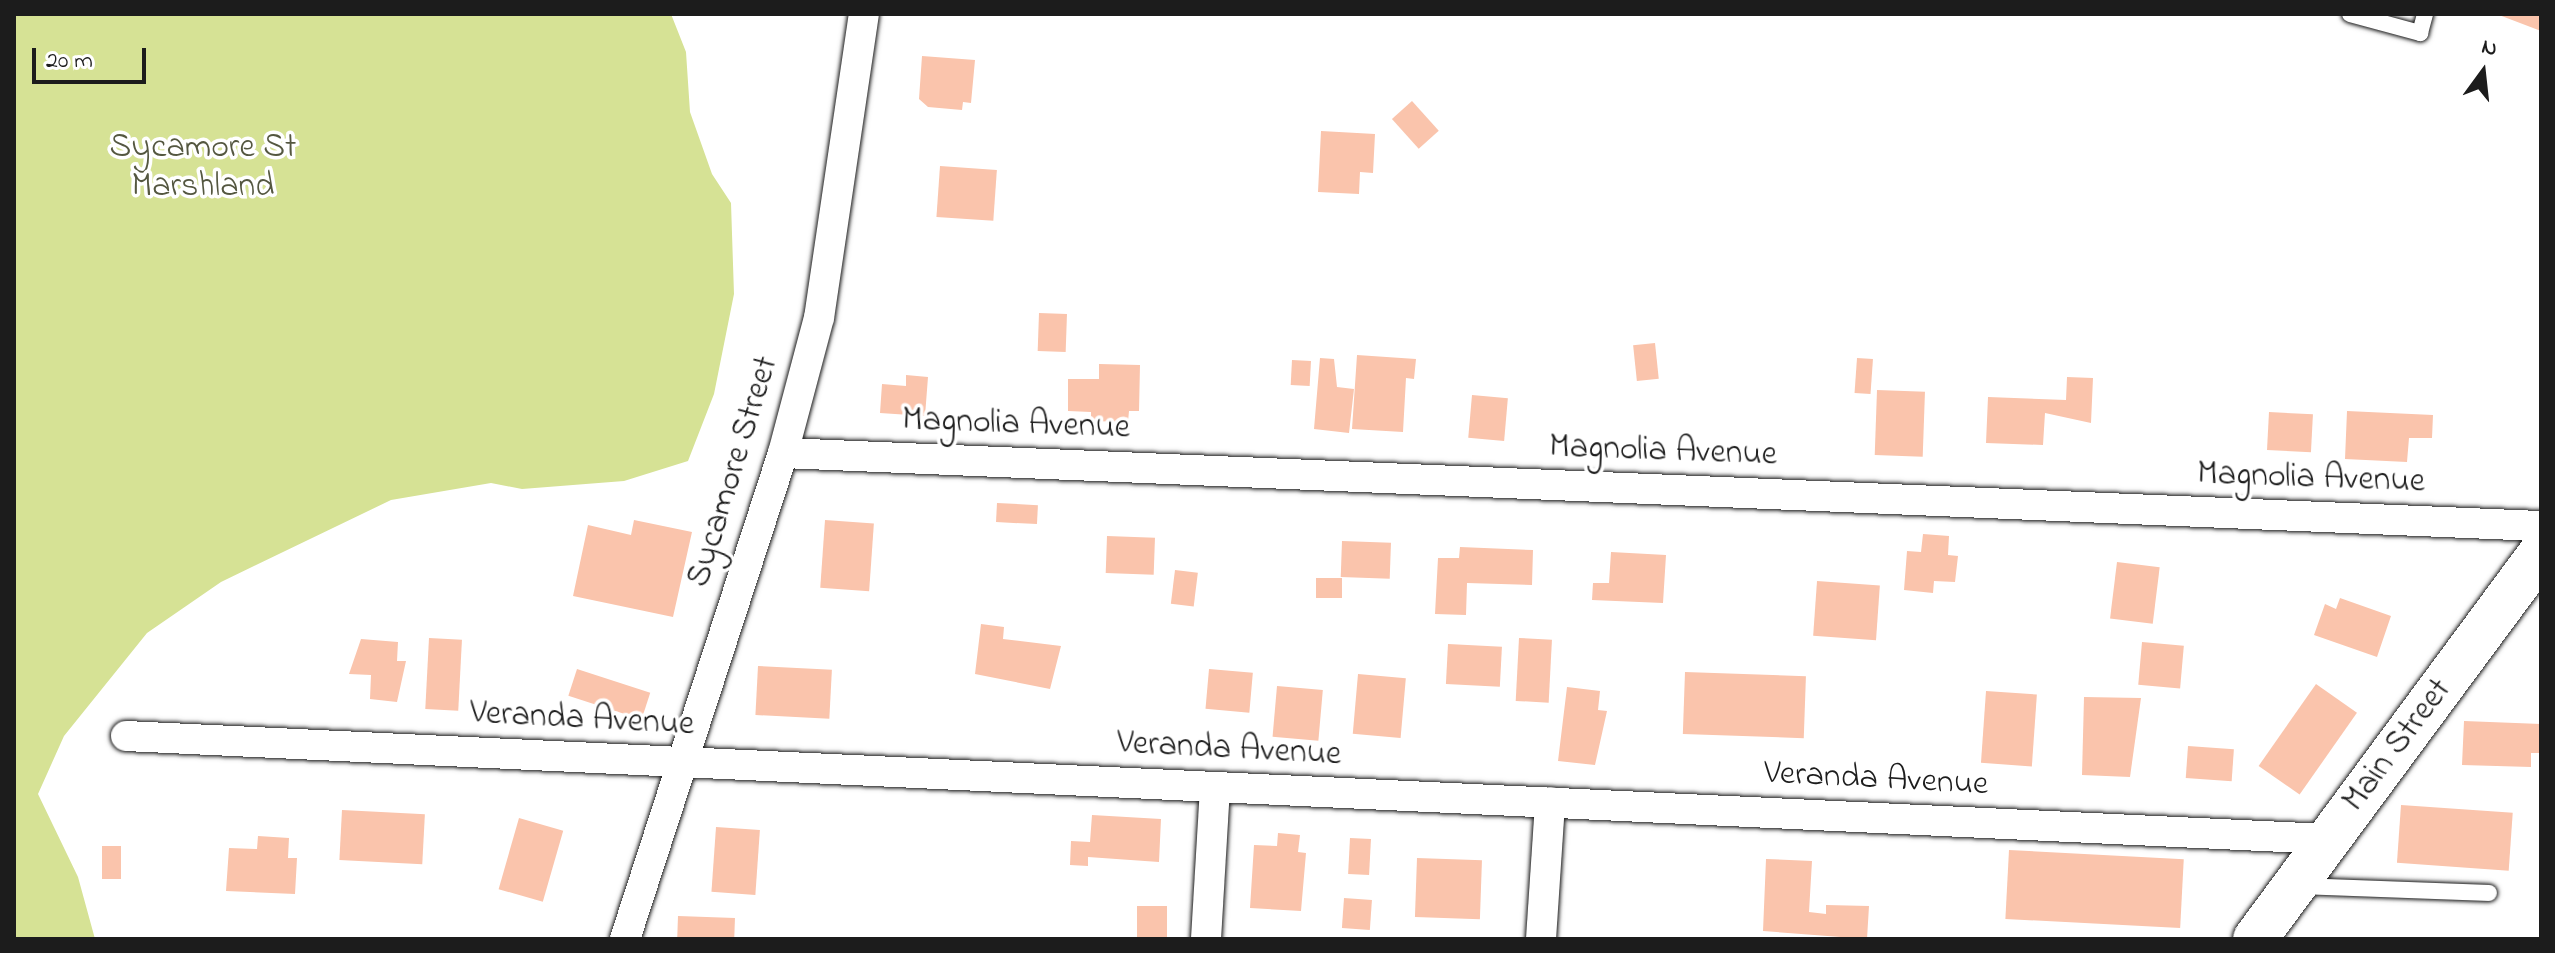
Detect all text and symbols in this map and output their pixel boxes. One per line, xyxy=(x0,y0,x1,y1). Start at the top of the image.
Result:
text: N xyxy=(2478,31,2501,66)
scale bar xyxy=(36,32,150,82)
north arrow xyxy=(2443,32,2523,112)
text: 20 m xyxy=(46,44,93,79)
park label: Sycamore St Marshland xyxy=(110,128,296,208)
street label: Sycamore Street xyxy=(680,352,788,592)
street label: Magnolia Avenue xyxy=(901,401,1131,449)
street label: Magnolia Avenue xyxy=(1548,428,1778,476)
street label: Magnolia Avenue xyxy=(2196,455,2426,503)
street label: Main Street xyxy=(2335,671,2461,821)
street label: Veranda Avenue xyxy=(469,694,695,746)
street label: Veranda Avenue xyxy=(1116,724,1342,776)
street label: Veranda Avenue xyxy=(1763,754,1989,806)

